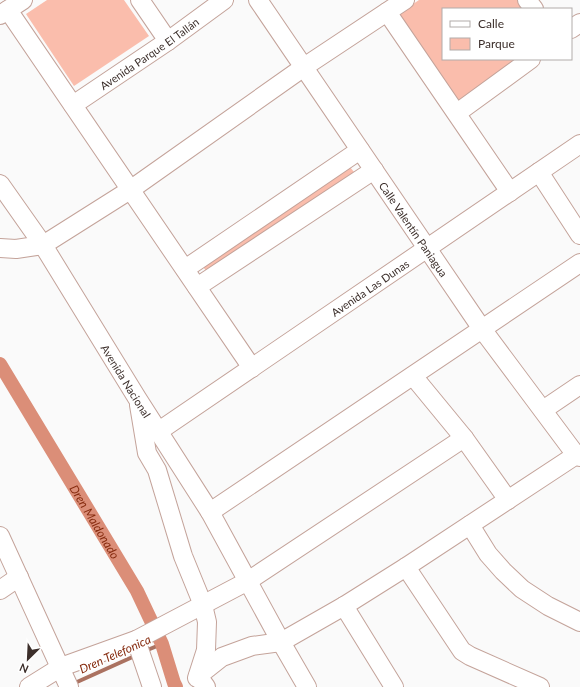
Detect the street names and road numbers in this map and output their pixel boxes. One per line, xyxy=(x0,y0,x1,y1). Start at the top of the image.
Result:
street label: Avenida Parque El Tallán xyxy=(97,14,201,92)
street label: Calle Valentín Paniagua xyxy=(377,179,451,279)
street label: Avenida Las Dunas xyxy=(328,256,411,318)
street label: Avenida Nacional xyxy=(99,342,154,420)

